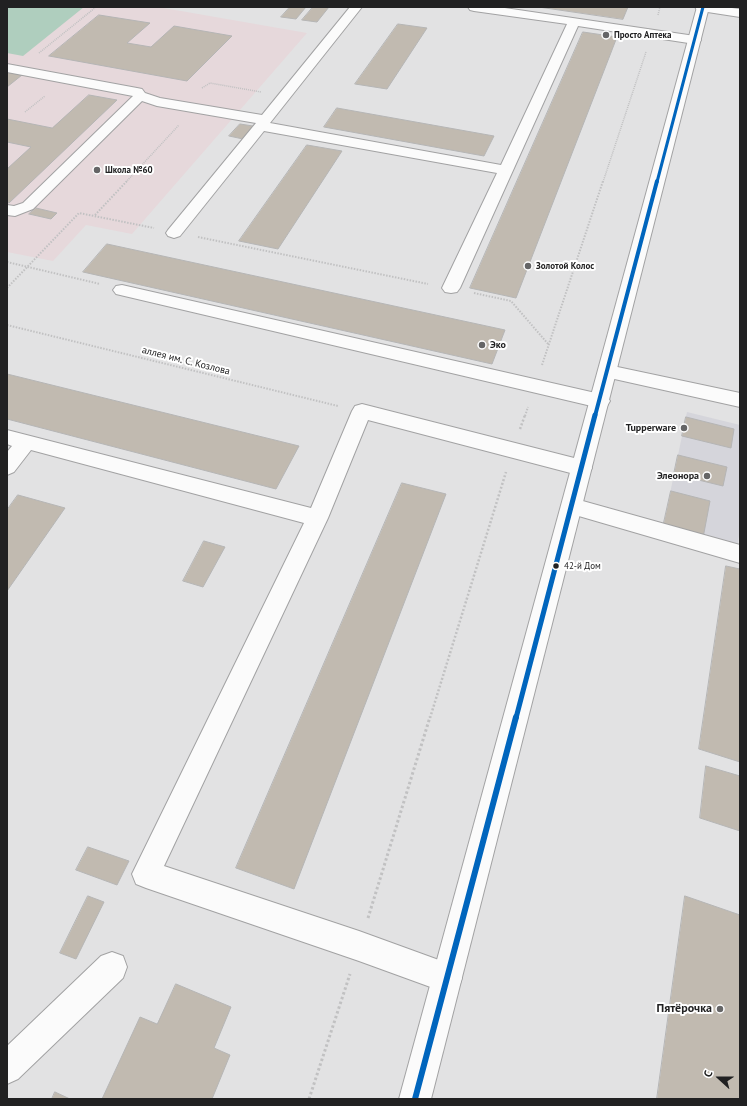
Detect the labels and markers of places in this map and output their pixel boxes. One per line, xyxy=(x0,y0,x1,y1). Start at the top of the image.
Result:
marker: Просто Аптека xyxy=(601,30,611,40)
place label: Просто Аптека xyxy=(614,30,671,40)
marker: Школа №60 xyxy=(92,165,102,175)
place label: Школа №60 xyxy=(105,165,153,175)
marker: Золотой Колос xyxy=(523,261,533,271)
place label: Золотой Колос xyxy=(536,261,594,271)
place label: Эко xyxy=(490,339,506,351)
marker: Эко xyxy=(477,340,487,350)
place label: Tupperware xyxy=(626,422,676,434)
marker: Tupperware xyxy=(679,423,689,433)
place label: Элеонора xyxy=(657,470,699,482)
marker: Элеонора xyxy=(702,471,712,481)
marker: 42-й Дом xyxy=(551,561,561,571)
place label: 42-й Дом xyxy=(564,561,601,571)
place label: Пятёрочка xyxy=(656,1002,712,1016)
marker: Пятёрочка xyxy=(715,1004,725,1014)

